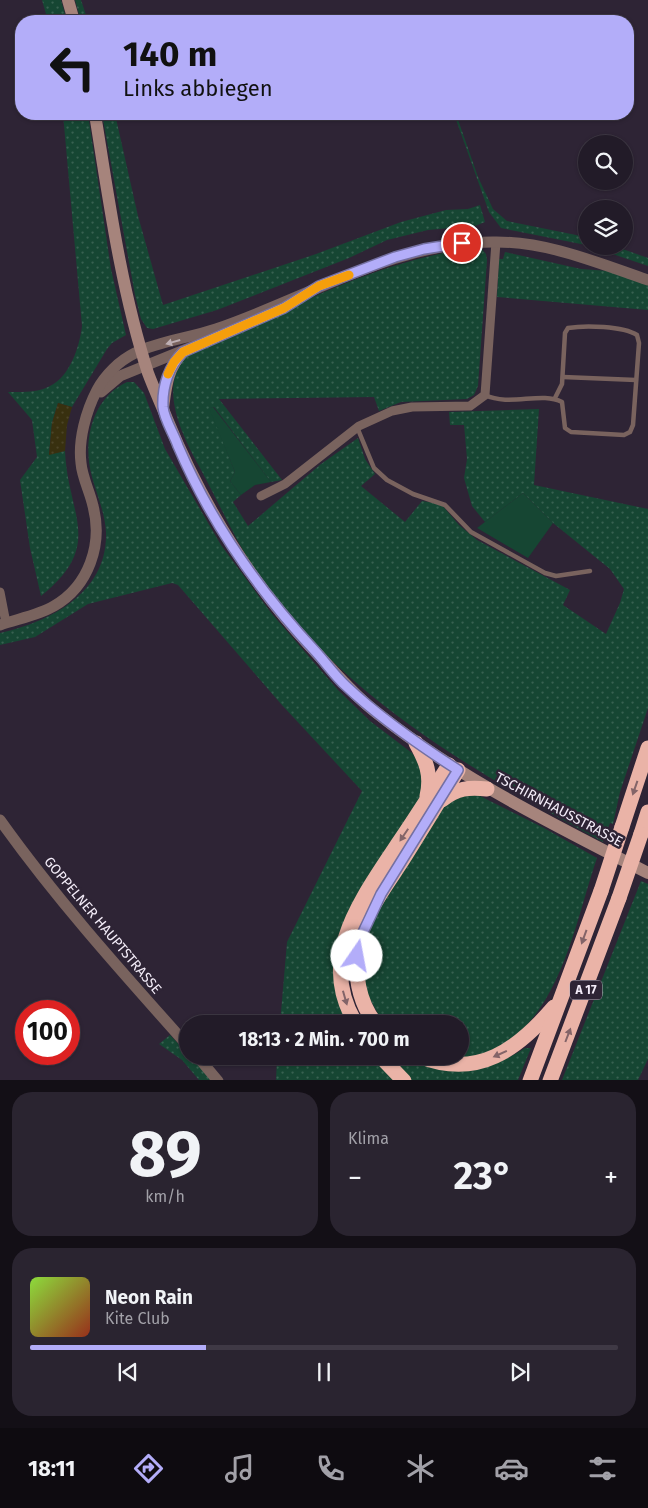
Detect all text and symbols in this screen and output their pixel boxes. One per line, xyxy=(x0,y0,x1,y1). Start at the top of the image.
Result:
text: 140 m xyxy=(123,33,217,75)
icon: left xyxy=(40,35,105,100)
text: Links abbiegen xyxy=(123,75,273,102)
map controls xyxy=(578,135,633,255)
button: search xyxy=(578,135,633,190)
button: layers xyxy=(578,200,633,255)
pin xyxy=(441,222,483,264)
icon: arrive xyxy=(448,229,476,257)
one-way arrow xyxy=(165,338,180,346)
street label: TSCHIRNHAUSSTRASSE xyxy=(492,769,625,850)
one-way arrow xyxy=(631,780,638,795)
one-way arrow xyxy=(399,828,409,842)
street label: GOPPELNER HAUPTSTRASSE xyxy=(40,853,165,997)
position arrow xyxy=(330,929,382,981)
one-way arrow xyxy=(580,930,588,945)
road number: A 17 xyxy=(570,980,602,1000)
one-way arrow xyxy=(341,990,349,1005)
speed limit sign: 100 xyxy=(15,1000,80,1065)
one-way arrow xyxy=(564,1027,572,1042)
text: 18:13 · 2 Min. · 700 m xyxy=(238,1028,410,1051)
one-way arrow xyxy=(493,1050,507,1058)
text: 89 xyxy=(128,1115,202,1193)
text: Klima xyxy=(348,1129,389,1148)
text: 23° xyxy=(454,1153,513,1199)
text: − xyxy=(348,1161,362,1194)
text: + xyxy=(604,1161,618,1194)
text: km/h xyxy=(145,1187,185,1206)
text: Neon Rain xyxy=(105,1286,193,1309)
text: Kite Club xyxy=(105,1309,170,1328)
icon: previous xyxy=(114,1358,142,1386)
icon: pause xyxy=(310,1358,338,1386)
icon: next xyxy=(506,1358,534,1386)
icon: directions xyxy=(131,1451,166,1486)
icon: music xyxy=(222,1451,257,1486)
icon: phone xyxy=(313,1451,348,1486)
icon: climate xyxy=(403,1451,438,1486)
icon: car xyxy=(494,1451,529,1486)
icon: filters xyxy=(585,1451,620,1486)
text: 18:11 xyxy=(28,1455,75,1482)

